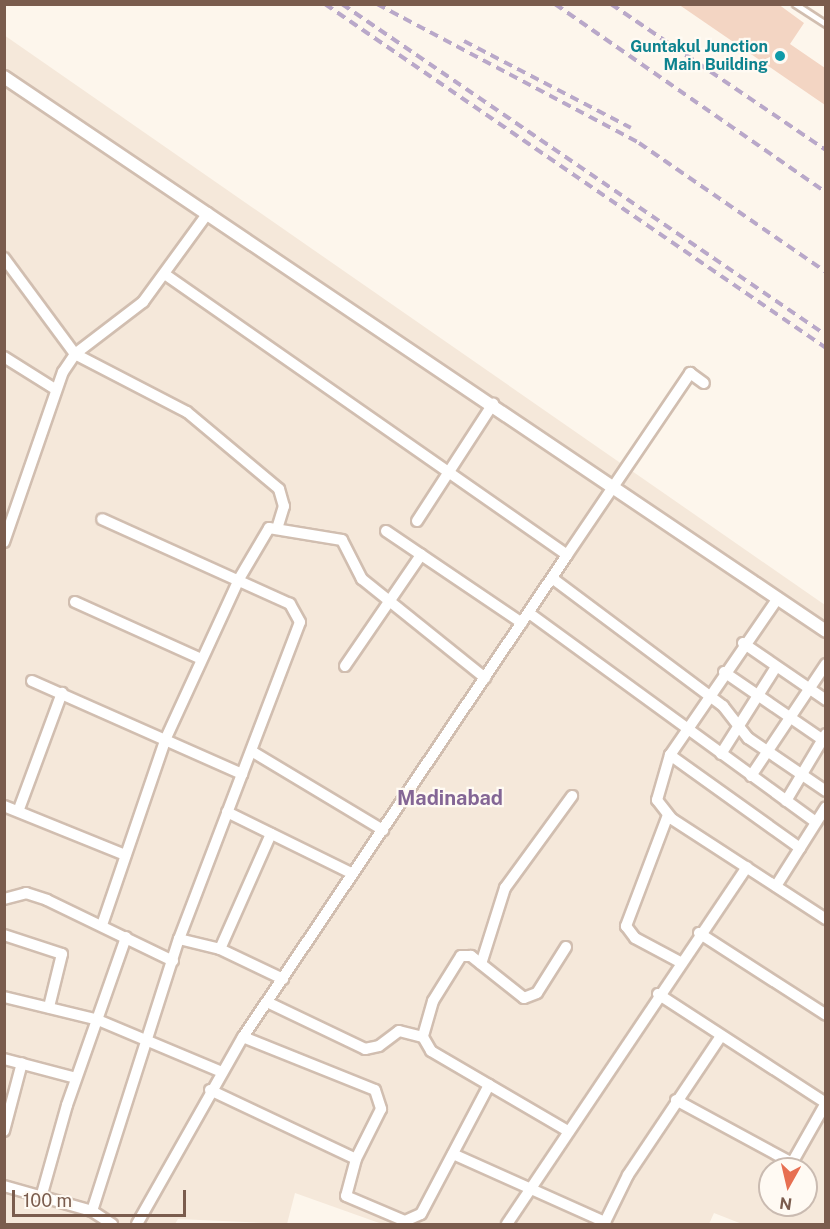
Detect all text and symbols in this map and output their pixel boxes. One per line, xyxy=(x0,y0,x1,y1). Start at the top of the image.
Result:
place label: Guntakul Junction Main Building xyxy=(630,37,768,75)
marker: Guntakul Junction Main Building xyxy=(773,49,787,63)
district label: Madinabad xyxy=(397,786,503,810)
north arrow xyxy=(758,1157,818,1217)
scale bar xyxy=(15,1178,189,1216)
text: 100 m xyxy=(23,1190,72,1211)
text: N xyxy=(778,1193,793,1214)

